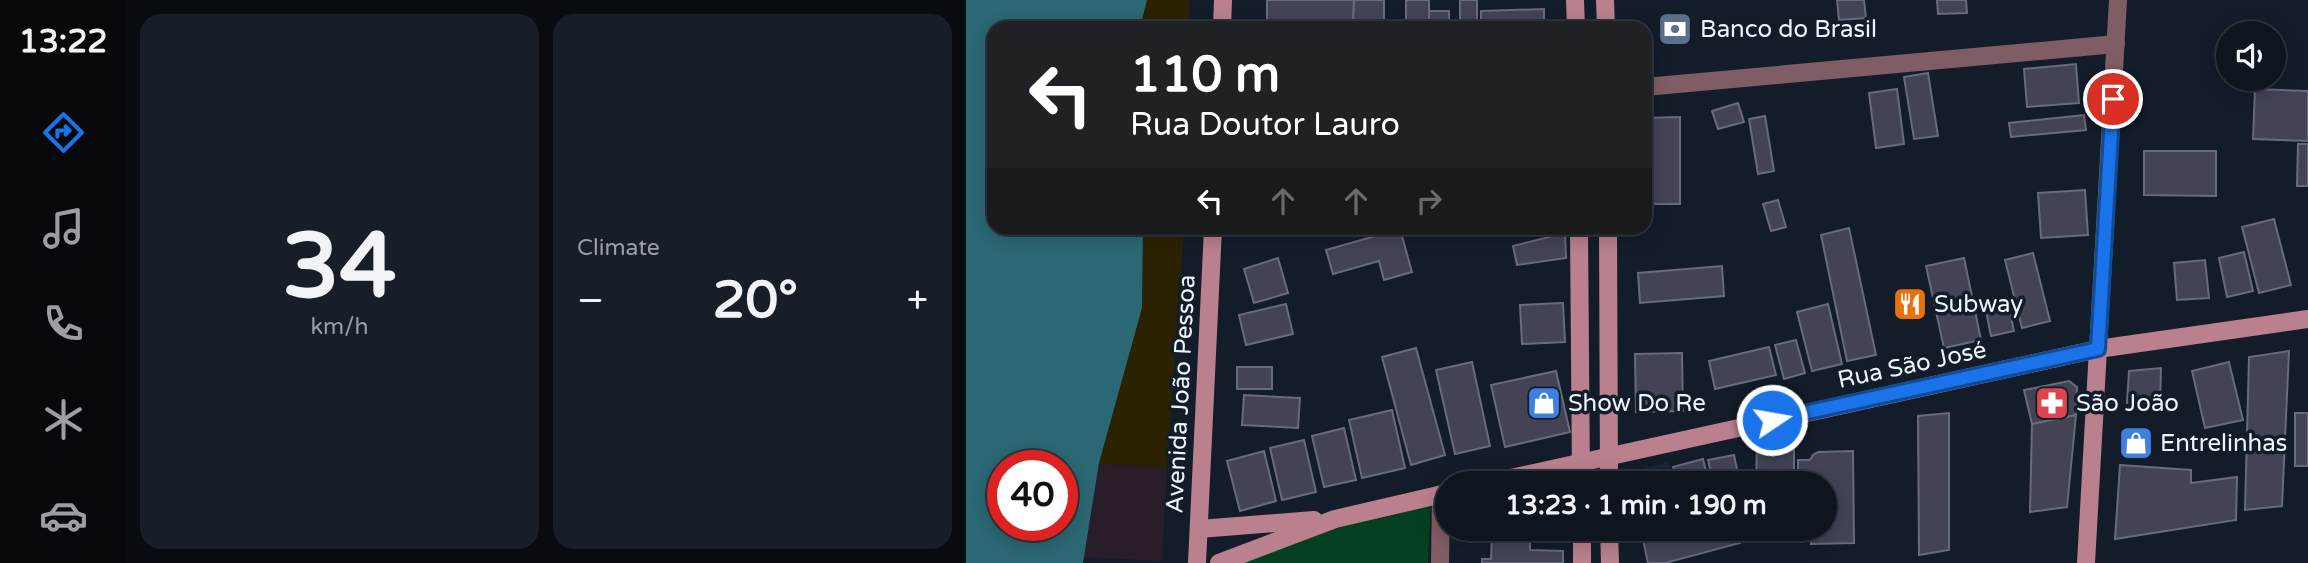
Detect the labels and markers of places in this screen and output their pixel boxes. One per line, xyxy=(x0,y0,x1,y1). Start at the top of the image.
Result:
bank icon: Banco do Brasil xyxy=(1656,10,1694,48)
place label: Banco do Brasil xyxy=(1700,15,1877,44)
pin xyxy=(2083,69,2143,129)
restaurant icon: Subway xyxy=(1891,285,1929,323)
place label: Subway xyxy=(1934,290,2023,319)
shop icon: Show Do Re xyxy=(1525,384,1563,422)
pharmacy icon: São João xyxy=(2033,384,2071,422)
place label: Show Do Re xyxy=(1568,389,1706,418)
place label: São João xyxy=(2076,389,2179,418)
shop icon: Entrelinhas xyxy=(2117,424,2155,462)
place label: Entrelinhas xyxy=(2160,429,2287,458)

